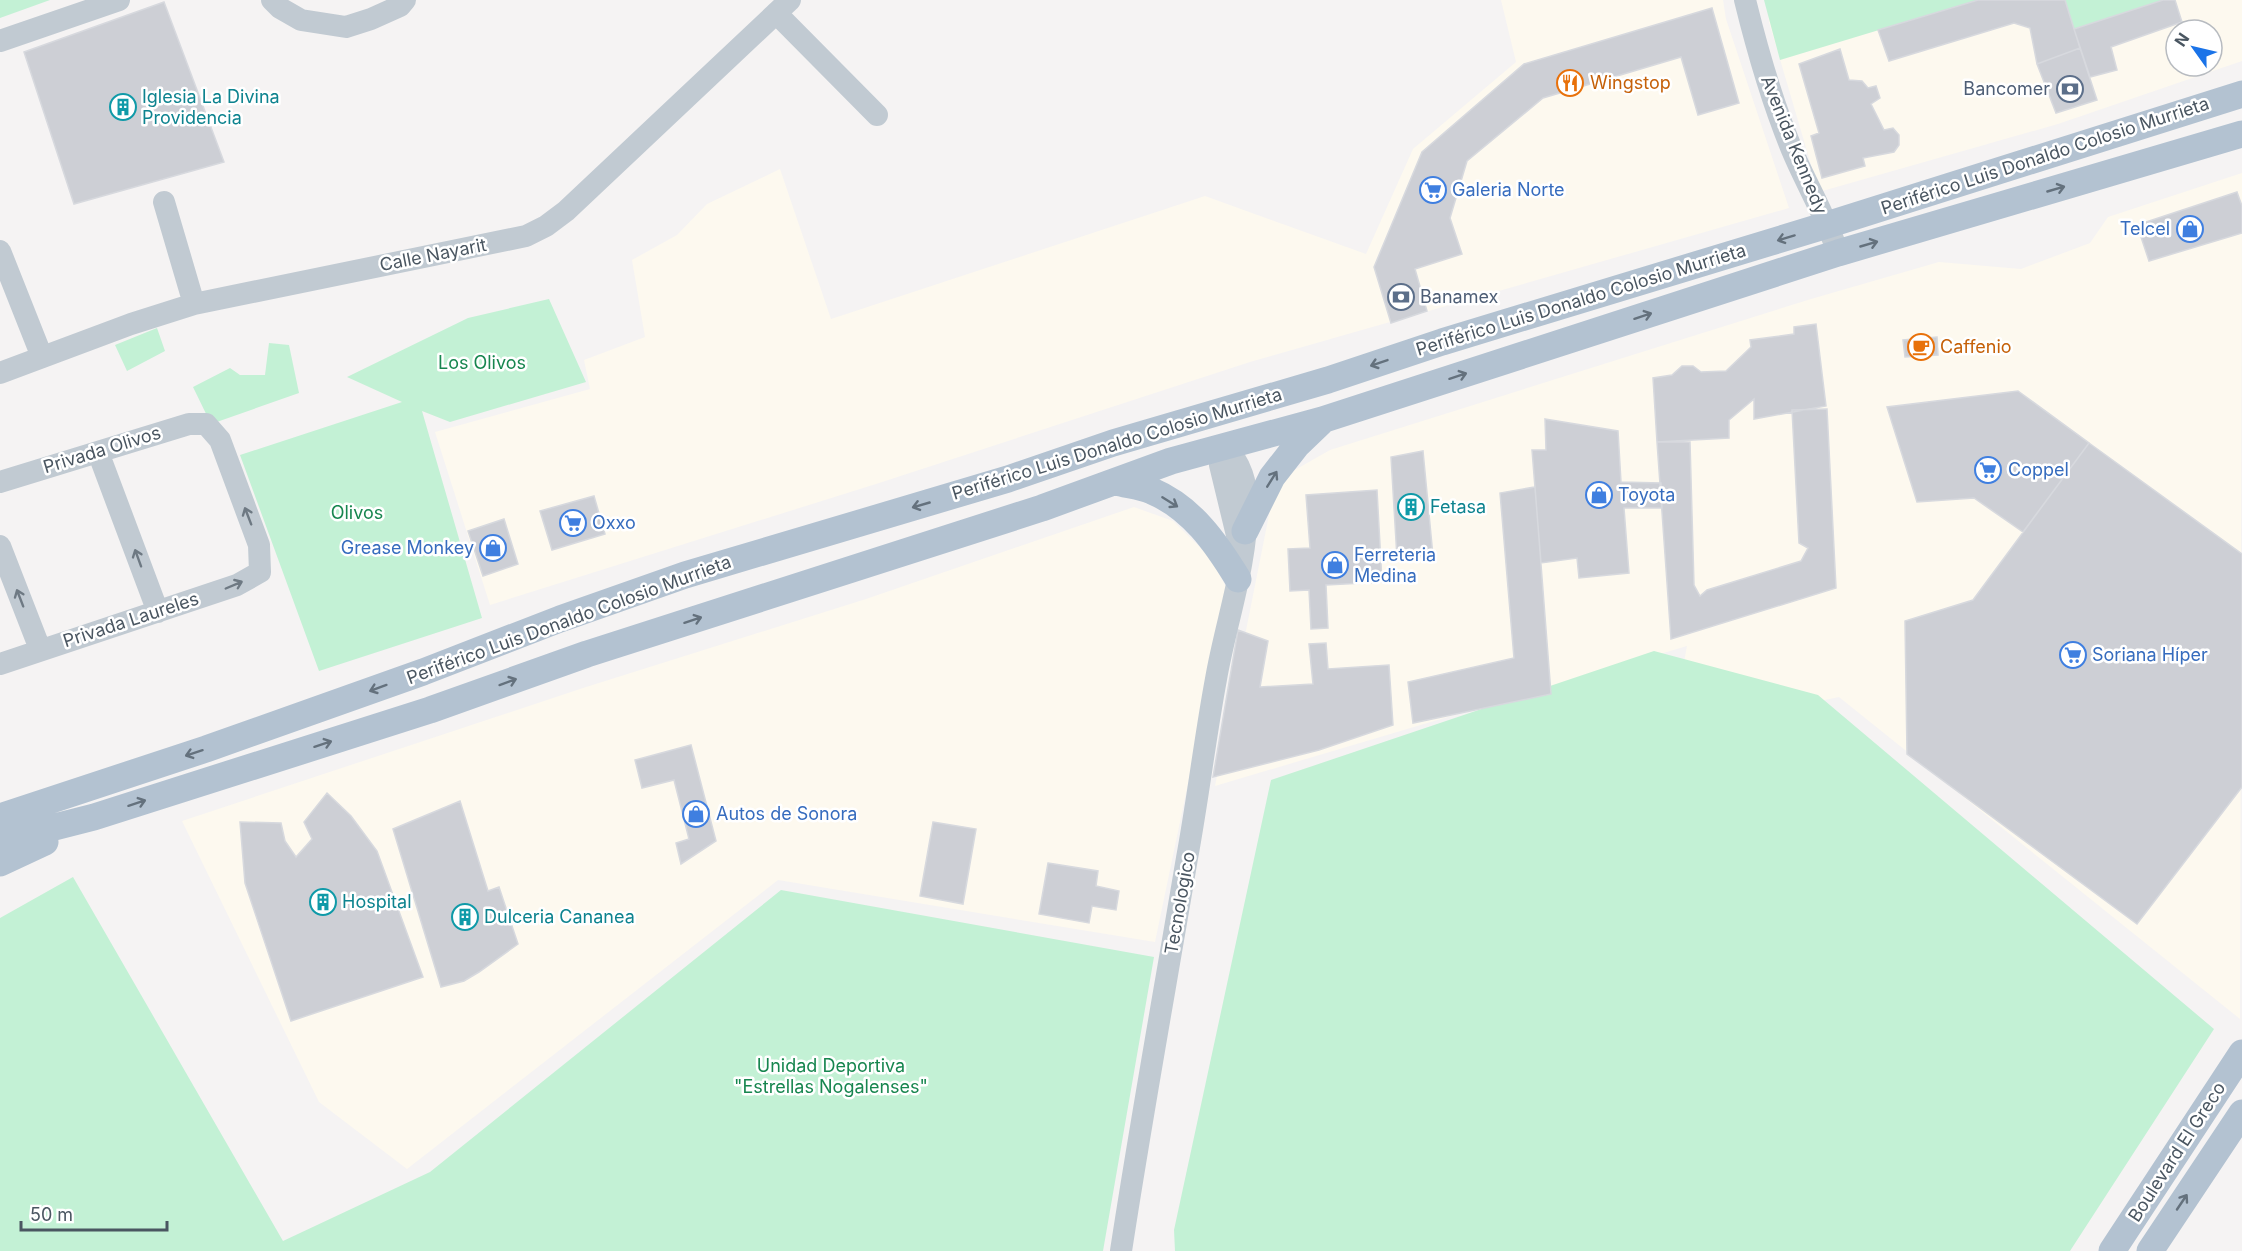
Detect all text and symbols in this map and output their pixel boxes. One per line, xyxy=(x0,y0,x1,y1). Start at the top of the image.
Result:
north arrow xyxy=(2164,18,2224,78)
text: N xyxy=(2170,29,2193,50)
restaurant icon: Wingstop xyxy=(1555,68,1585,98)
place label: Wingstop xyxy=(1590,72,1671,93)
street label: Avenida Kennedy xyxy=(1757,72,1832,217)
bank icon: Bancomer xyxy=(2055,74,2085,104)
place label: Bancomer xyxy=(1963,78,2050,99)
place label: Iglesia La Divina Providencia xyxy=(142,86,280,128)
building icon: Iglesia La Divina Providencia xyxy=(108,92,138,122)
street label: Periférico Luis Donaldo Colosio Murrieta xyxy=(1878,92,2212,219)
supermarket icon: Galeria Norte xyxy=(1418,175,1448,205)
place label: Galeria Norte xyxy=(1452,179,1565,200)
one-way arrow xyxy=(2046,183,2065,194)
shop icon: Telcel xyxy=(2175,214,2205,244)
place label: Telcel xyxy=(2120,218,2170,239)
one-way arrow xyxy=(1777,233,1796,244)
street label: Calle Nayarit xyxy=(378,234,488,275)
one-way arrow xyxy=(1859,238,1878,249)
street label: Periférico Luis Donaldo Colosio Murrieta xyxy=(1413,239,1748,360)
bank icon: Banamex xyxy=(1386,282,1416,312)
place label: Banamex xyxy=(1420,286,1498,307)
one-way arrow xyxy=(1634,310,1652,321)
cafe icon: Caffenio xyxy=(1906,332,1936,362)
place label: Caffenio xyxy=(1940,336,2012,357)
park label: Los Olivos xyxy=(438,352,526,373)
one-way arrow xyxy=(1370,358,1389,369)
one-way arrow xyxy=(1448,370,1467,381)
street label: Periférico Luis Donaldo Colosio Murrieta xyxy=(949,383,1284,504)
street label: Privada Olivos xyxy=(41,422,163,477)
supermarket icon: Coppel xyxy=(1973,455,2003,485)
place label: Coppel xyxy=(2008,459,2069,480)
one-way arrow xyxy=(1266,471,1278,488)
shop icon: Toyota xyxy=(1584,480,1614,510)
place label: Toyota xyxy=(1618,484,1675,505)
building icon: Fetasa xyxy=(1396,492,1426,522)
one-way arrow xyxy=(1161,496,1178,508)
place label: Fetasa xyxy=(1430,496,1486,517)
one-way arrow xyxy=(912,500,931,511)
park label: Olivos xyxy=(331,502,383,523)
one-way arrow xyxy=(242,507,253,525)
supermarket icon: Oxxo xyxy=(558,508,588,538)
place label: Oxxo xyxy=(592,512,636,533)
shop icon: Grease Monkey xyxy=(478,533,508,563)
place label: Grease Monkey xyxy=(341,537,474,558)
place label: Ferreteria Medina xyxy=(1354,544,1436,586)
one-way arrow xyxy=(131,549,142,567)
shop icon: Ferreteria Medina xyxy=(1320,550,1350,580)
street label: Periférico Luis Donaldo Colosio Murrieta xyxy=(404,551,734,688)
one-way arrow xyxy=(225,579,243,590)
street label: Privada Laureles xyxy=(60,588,201,651)
one-way arrow xyxy=(14,589,25,607)
one-way arrow xyxy=(683,614,702,625)
supermarket icon: Soriana Híper xyxy=(2058,640,2088,670)
place label: Soriana Híper xyxy=(2092,644,2208,665)
one-way arrow xyxy=(498,676,517,687)
one-way arrow xyxy=(369,684,388,695)
one-way arrow xyxy=(313,738,332,749)
one-way arrow xyxy=(185,749,204,760)
one-way arrow xyxy=(127,797,146,808)
shop icon: Autos de Sonora xyxy=(681,799,711,829)
place label: Autos de Sonora xyxy=(716,803,857,824)
street label: Tecnologico xyxy=(1160,850,1199,956)
building icon: Hospital xyxy=(308,887,338,917)
place label: Hospital xyxy=(342,891,412,912)
building icon: Dulceria Cananea xyxy=(450,902,480,932)
place label: Dulceria Cananea xyxy=(484,906,635,927)
park label: Unidad Deportiva "Estrellas Nogalenses" xyxy=(734,1055,928,1097)
street label: Boulevard El Greco xyxy=(2124,1078,2230,1225)
scale bar xyxy=(21,1194,166,1232)
one-way arrow xyxy=(2176,1195,2188,1211)
text: 50 m xyxy=(30,1204,73,1225)

